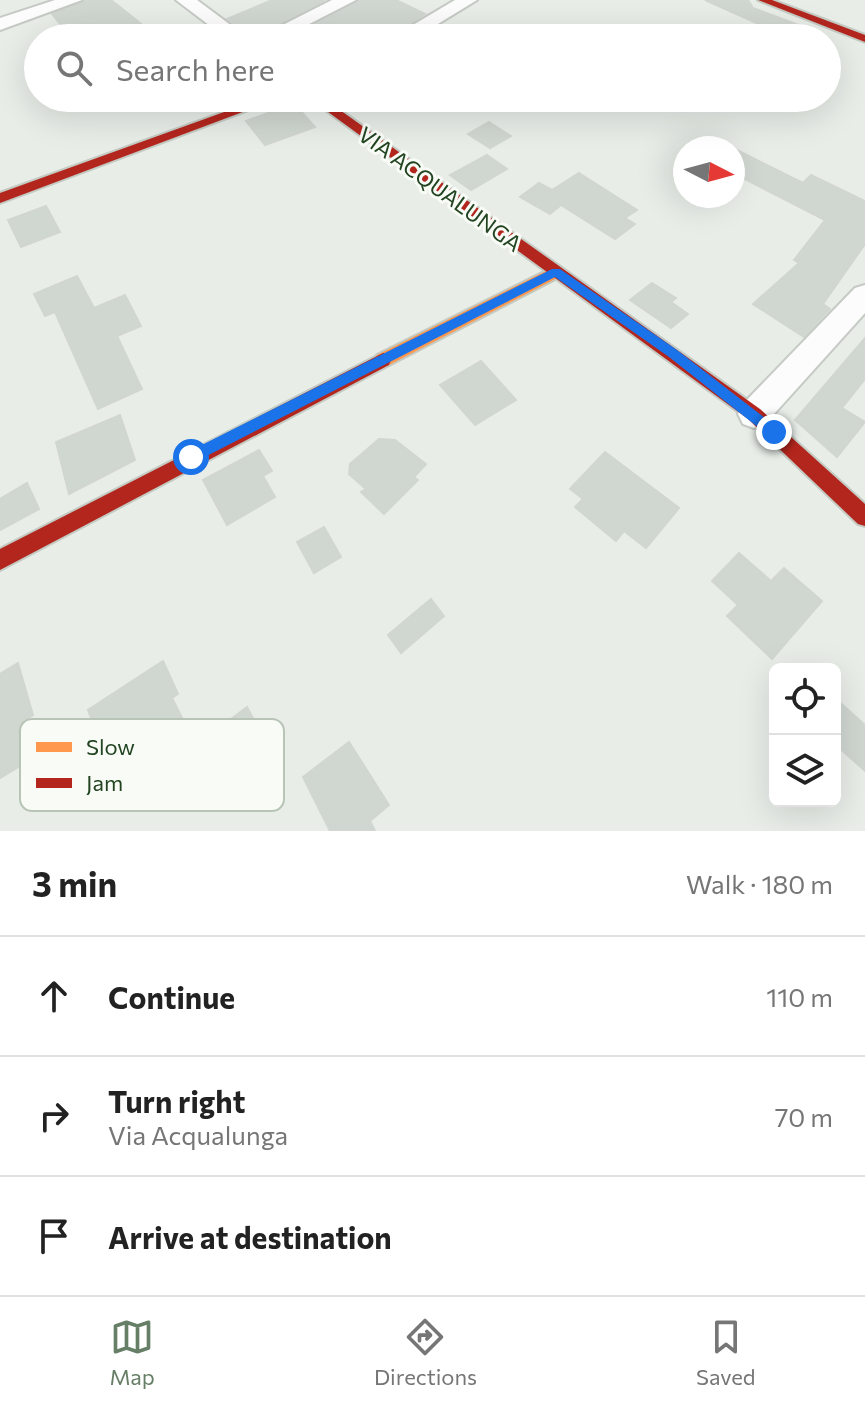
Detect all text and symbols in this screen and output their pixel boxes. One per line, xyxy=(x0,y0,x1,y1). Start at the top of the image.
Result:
search box xyxy=(24,24,841,112)
icon: search xyxy=(52,46,96,90)
text: Search here xyxy=(116,50,275,87)
street label: VIA ACQUALUNGA xyxy=(353,120,527,257)
north arrow xyxy=(673,136,745,208)
route end xyxy=(756,414,792,450)
route start xyxy=(173,439,209,475)
map controls xyxy=(769,663,841,807)
button: locate xyxy=(769,663,841,735)
legend xyxy=(20,719,284,811)
text: Slow xyxy=(86,733,135,760)
button: layers xyxy=(769,735,841,807)
text: Jam xyxy=(86,769,123,796)
text: 3 min xyxy=(32,862,117,904)
text: Walk · 180 m xyxy=(686,868,833,899)
icon: ahead xyxy=(32,974,76,1018)
text: Continue xyxy=(108,978,235,1015)
text: 110 m xyxy=(766,981,833,1012)
text: Turn right xyxy=(108,1082,245,1119)
icon: right xyxy=(32,1094,76,1138)
text: 70 m xyxy=(775,1101,833,1132)
text: Via Acqualunga xyxy=(108,1119,288,1150)
icon: arrive xyxy=(32,1214,76,1258)
text: Arrive at destination xyxy=(108,1218,392,1255)
tab: Map xyxy=(110,1315,155,1390)
tab: Directions xyxy=(374,1315,477,1390)
tab: Saved xyxy=(696,1315,755,1390)

